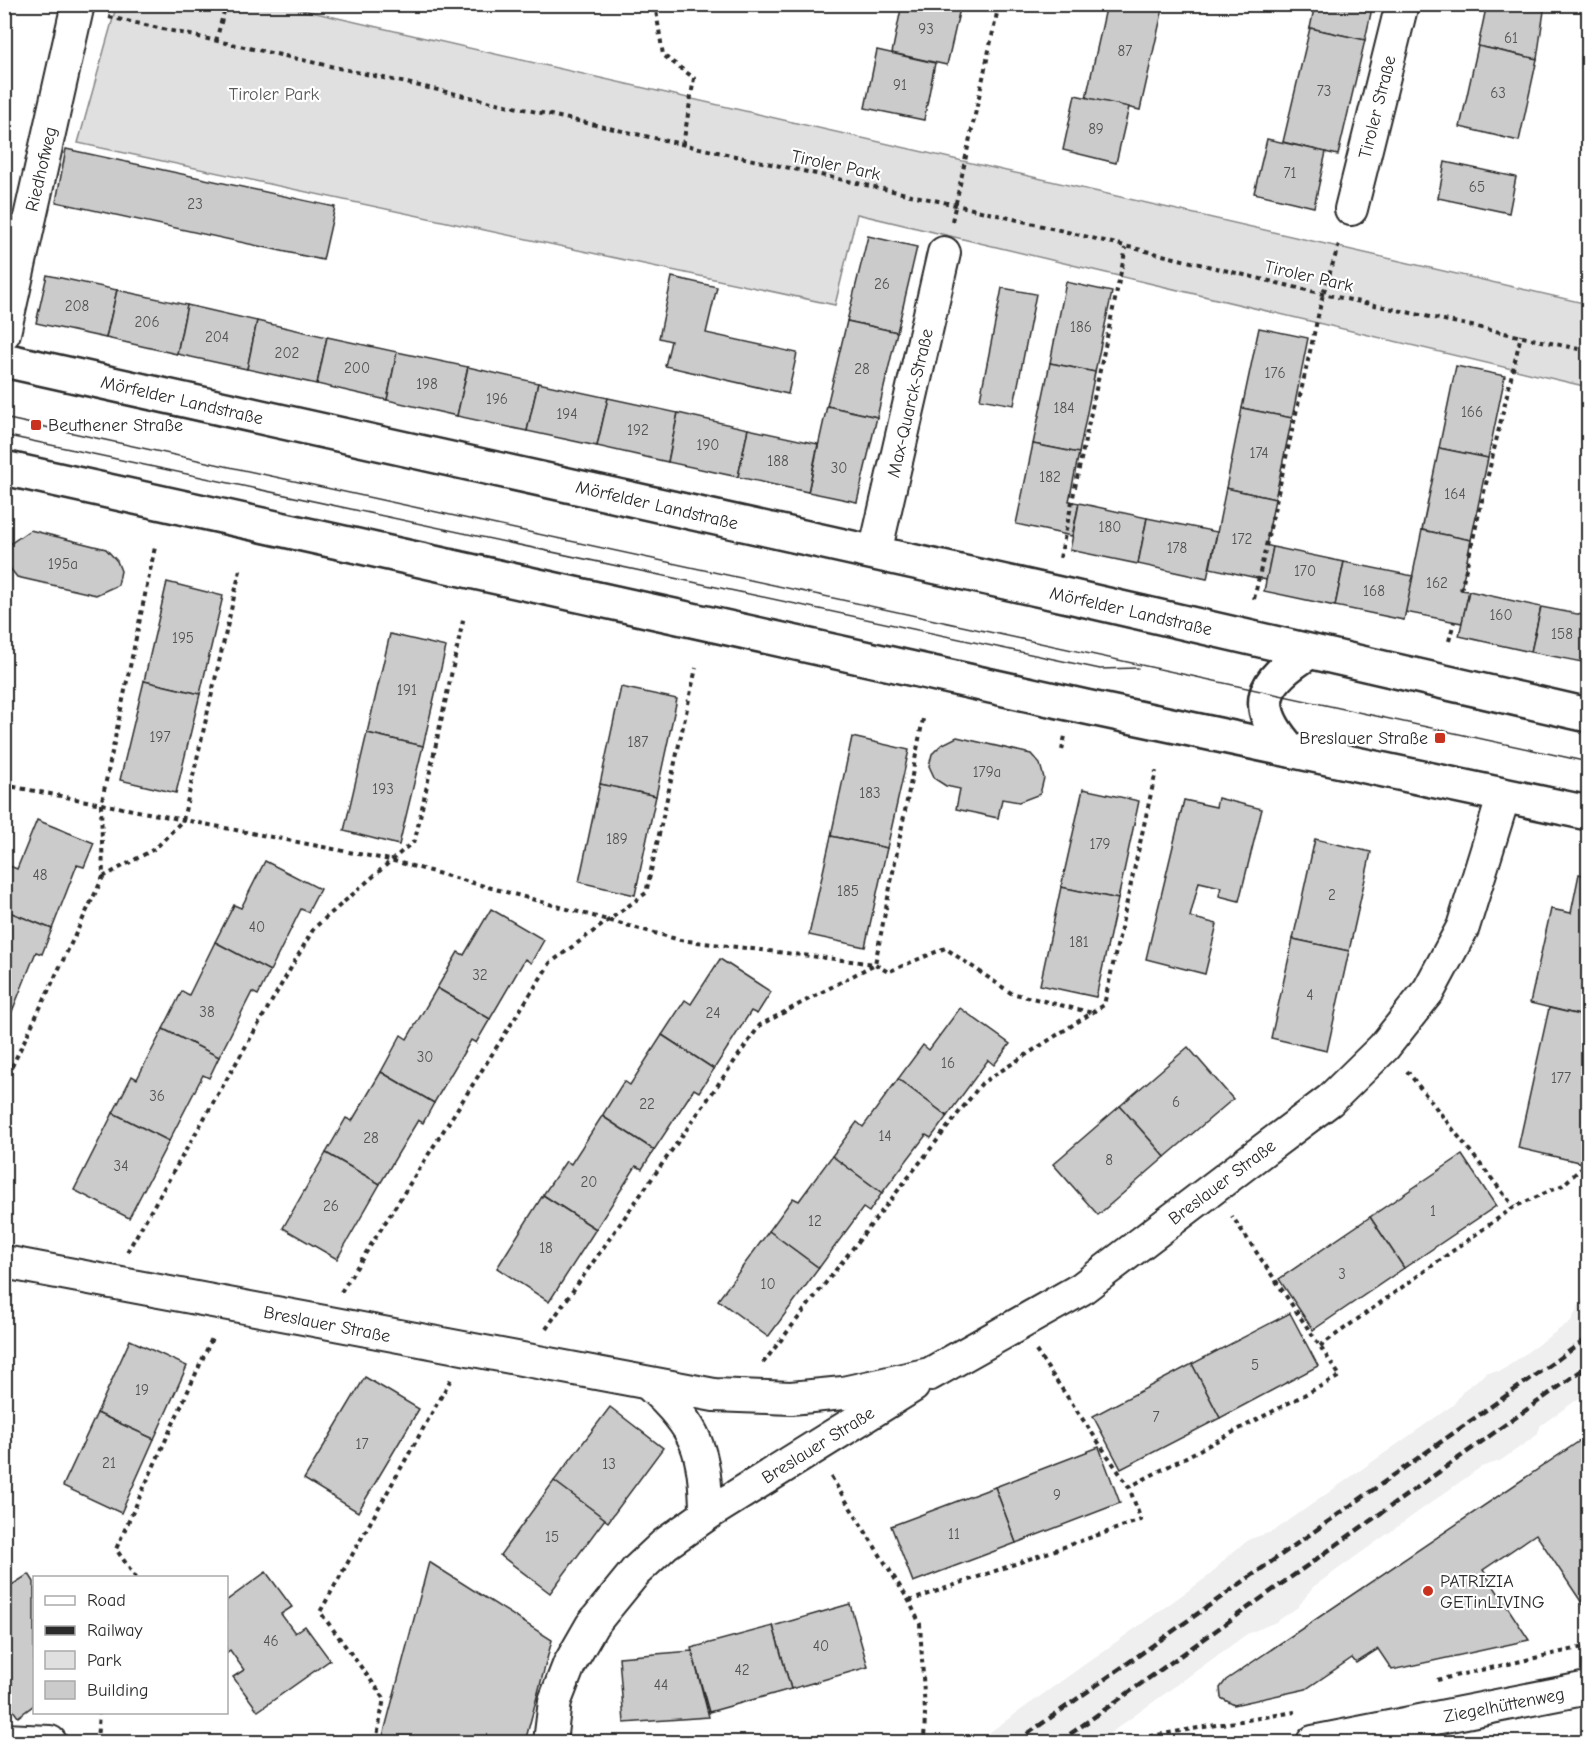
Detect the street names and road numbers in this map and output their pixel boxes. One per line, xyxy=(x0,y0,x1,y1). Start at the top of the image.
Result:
street label: Tiroler Straße xyxy=(1355,53,1400,161)
street label: Riedhofweg xyxy=(22,125,61,214)
street label: Tiroler Park xyxy=(789,146,883,185)
street label: Tiroler Park xyxy=(1262,256,1356,297)
street label: Max-Quarck-Straße xyxy=(883,327,938,480)
street label: Mörfelder Landstraße xyxy=(99,372,265,429)
street label: Mörfelder Landstraße xyxy=(574,477,740,534)
street label: Mörfelder Landstraße xyxy=(1048,583,1214,640)
street label: Breslauer Straße xyxy=(1165,1135,1280,1230)
street label: Breslauer Straße xyxy=(262,1302,392,1347)
street label: Breslauer Straße xyxy=(758,1402,878,1488)
street label: Ziegelhüttenweg xyxy=(1442,1683,1566,1728)

